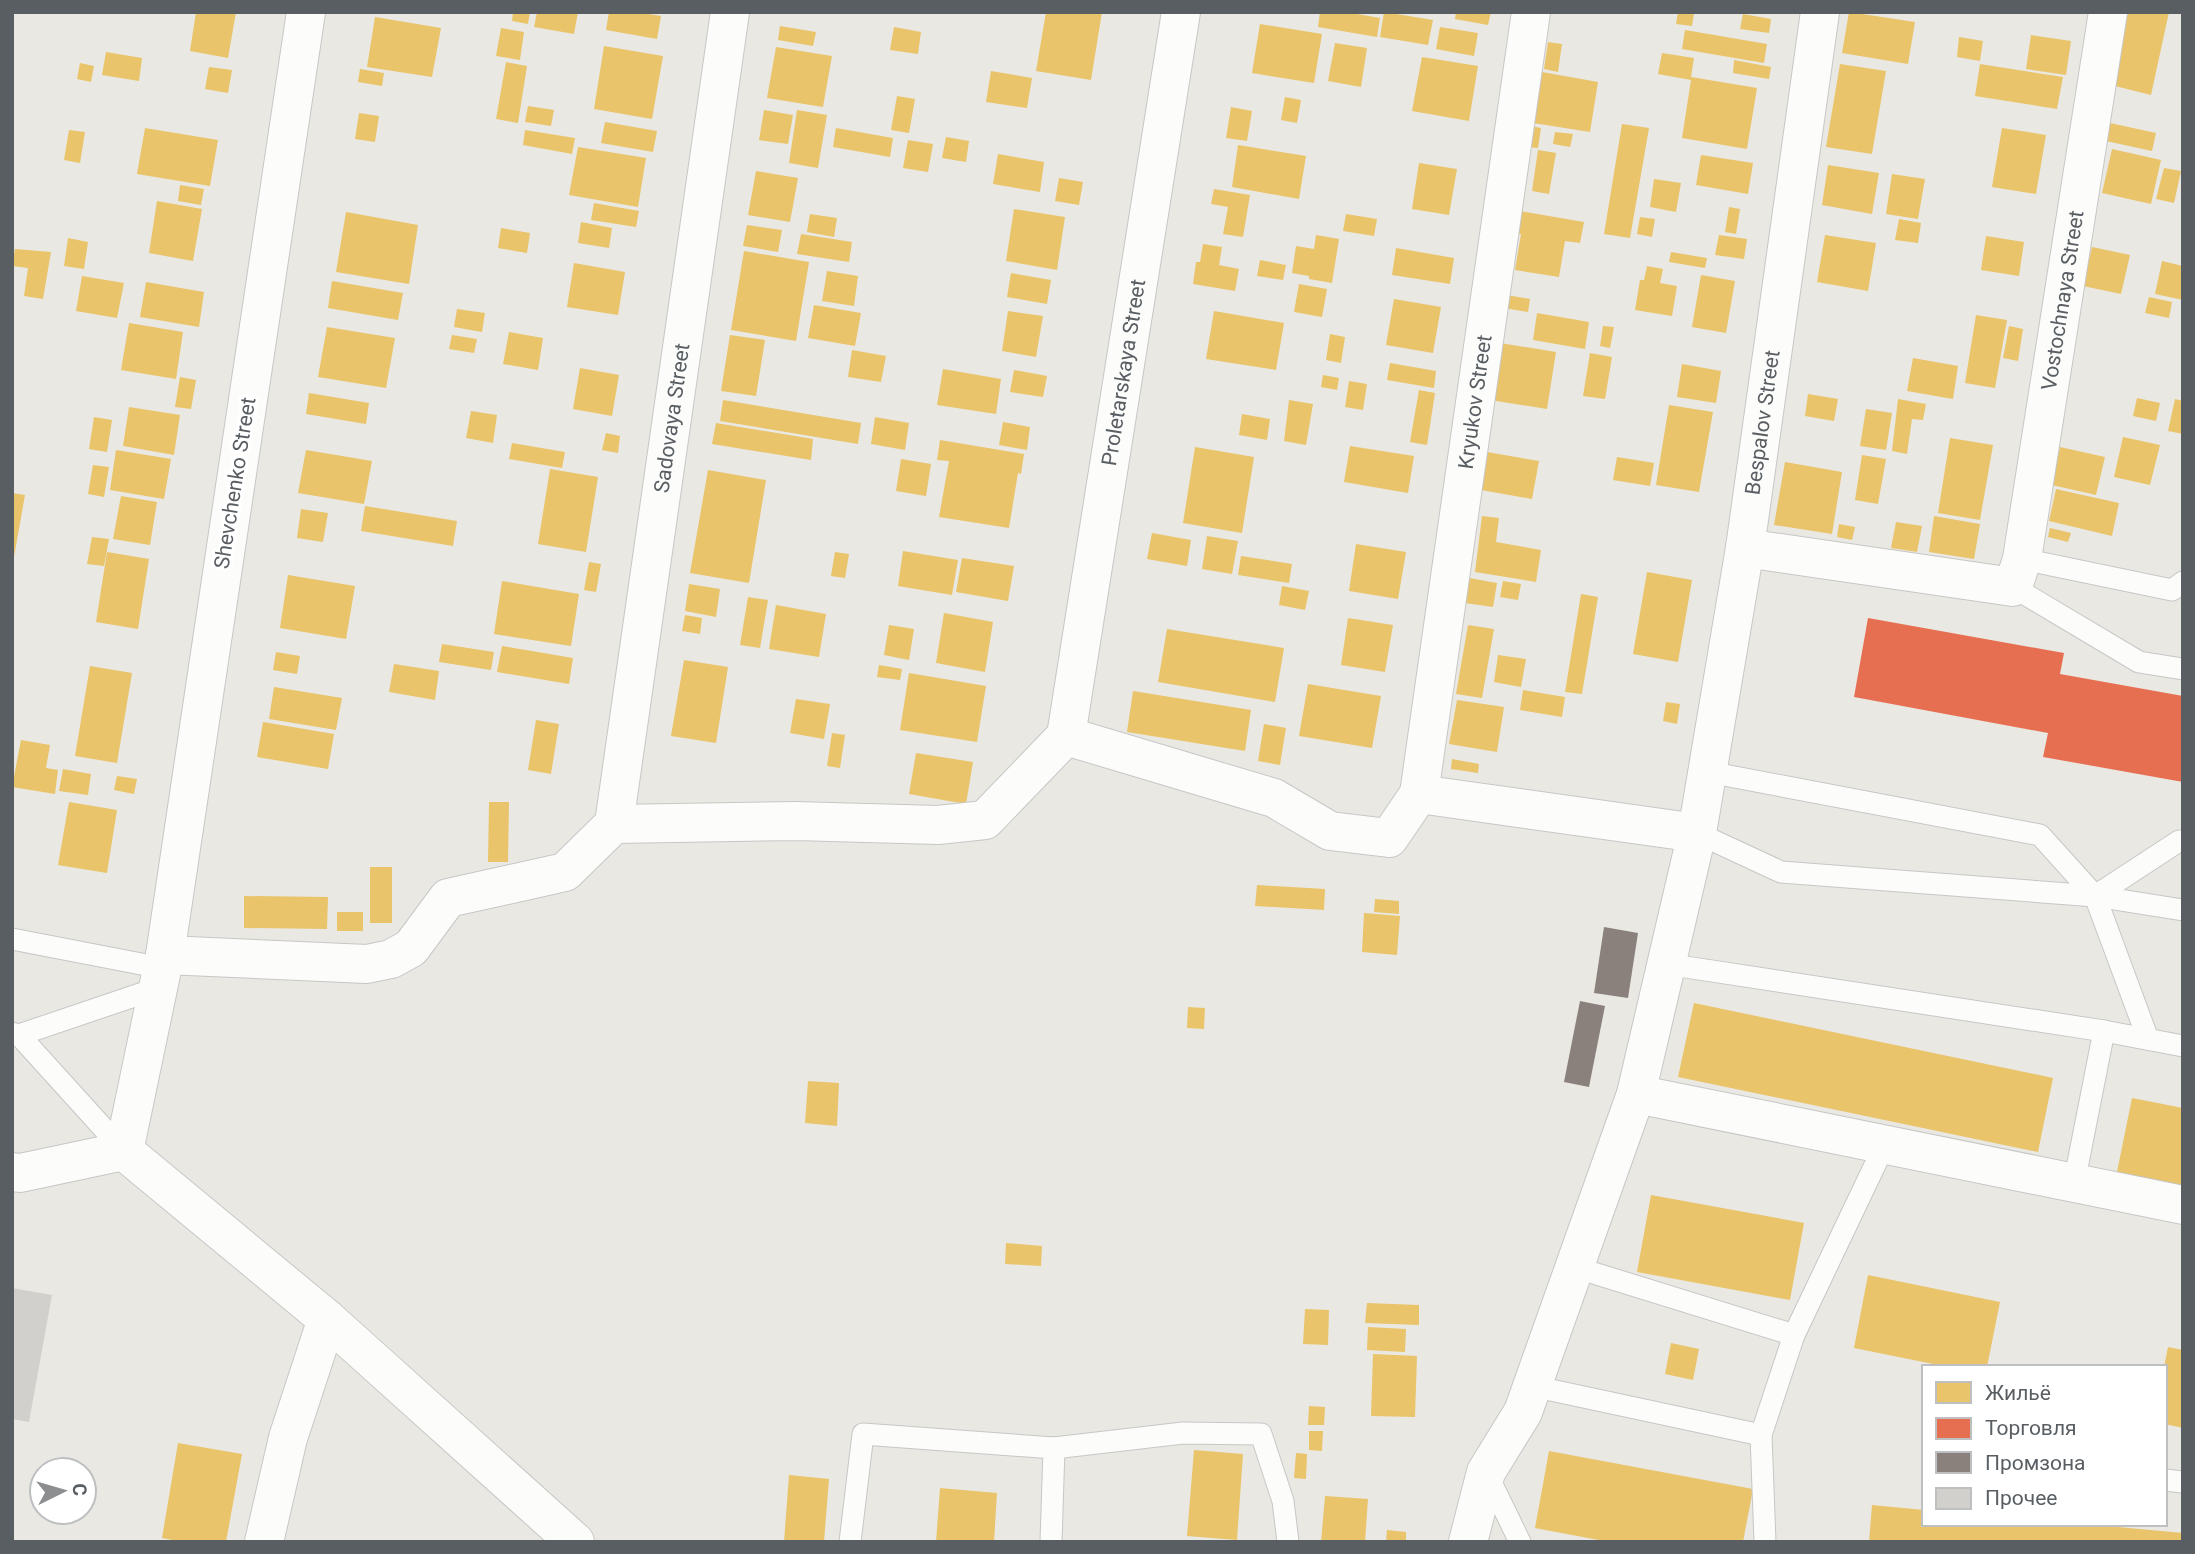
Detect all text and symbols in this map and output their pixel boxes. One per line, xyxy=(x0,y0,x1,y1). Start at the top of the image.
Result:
street label: Vostochnaya Street xyxy=(2037,209,2089,392)
street label: Proletarskaya Street xyxy=(1097,277,1150,468)
street label: Kryukov Street xyxy=(1454,333,1497,471)
street label: Sadovaya Street xyxy=(649,342,695,494)
street label: Bespalov Street xyxy=(1741,348,1785,497)
street label: Shevchenko Street xyxy=(210,395,260,571)
legend xyxy=(1922,1365,2167,1526)
text: Жильё xyxy=(1985,1381,2051,1405)
text: Торговля xyxy=(1985,1416,2077,1440)
text: Промзона xyxy=(1985,1451,2086,1475)
north arrow xyxy=(28,1456,98,1526)
text: С xyxy=(67,1482,91,1497)
text: Прочее xyxy=(1985,1486,2057,1510)

